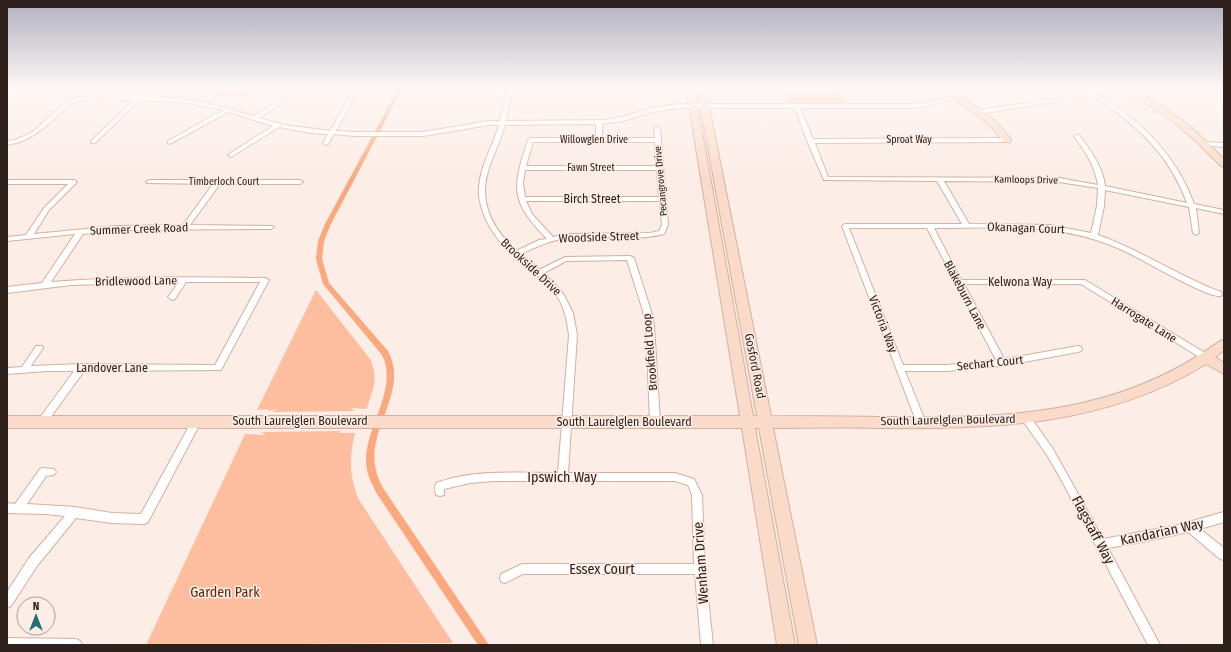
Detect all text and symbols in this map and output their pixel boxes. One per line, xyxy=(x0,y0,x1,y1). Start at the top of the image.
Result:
street label: Willowglen Drive xyxy=(560,134,628,146)
street label: Sproat Way xyxy=(886,134,932,146)
street label: Pecangrove Drive xyxy=(652,145,670,217)
street label: Fawn Street xyxy=(567,162,615,174)
street label: Kamloops Drive xyxy=(994,173,1058,187)
street label: Timberloch Court xyxy=(189,176,260,188)
street label: Birch Street xyxy=(563,192,621,206)
street label: Summer Creek Road xyxy=(90,220,188,238)
street label: Okanagan Court xyxy=(987,220,1065,236)
street label: Woodside Street xyxy=(558,229,640,245)
street label: Brookside Drive xyxy=(498,236,564,299)
street label: Blakeburn Lane xyxy=(941,258,989,332)
street label: Bridlewood Lane xyxy=(95,273,177,289)
street label: Kelwona Way xyxy=(988,275,1053,289)
street label: Victoria Way xyxy=(866,294,901,355)
street label: Harrogate Lane xyxy=(1109,294,1179,346)
street label: Brookfield Loop xyxy=(640,313,660,391)
street label: Gosford Road xyxy=(742,332,768,400)
street label: Sechart Court xyxy=(956,353,1024,373)
street label: Landover Lane xyxy=(76,361,148,375)
street label: South Laurelglen Boulevard xyxy=(880,412,1016,428)
street label: South Laurelglen Boulevard xyxy=(232,414,368,428)
street label: South Laurelglen Boulevard xyxy=(556,415,692,429)
street label: Ipswich Way xyxy=(527,469,597,486)
street label: Flagstaff Way xyxy=(1068,493,1118,568)
street label: Kandarian Way xyxy=(1119,515,1206,549)
street label: Wenham Drive xyxy=(690,521,712,605)
street label: Essex Court xyxy=(569,561,635,578)
park label: Garden Park xyxy=(190,584,260,601)
north arrow xyxy=(16,596,56,636)
text: N xyxy=(33,600,39,613)

